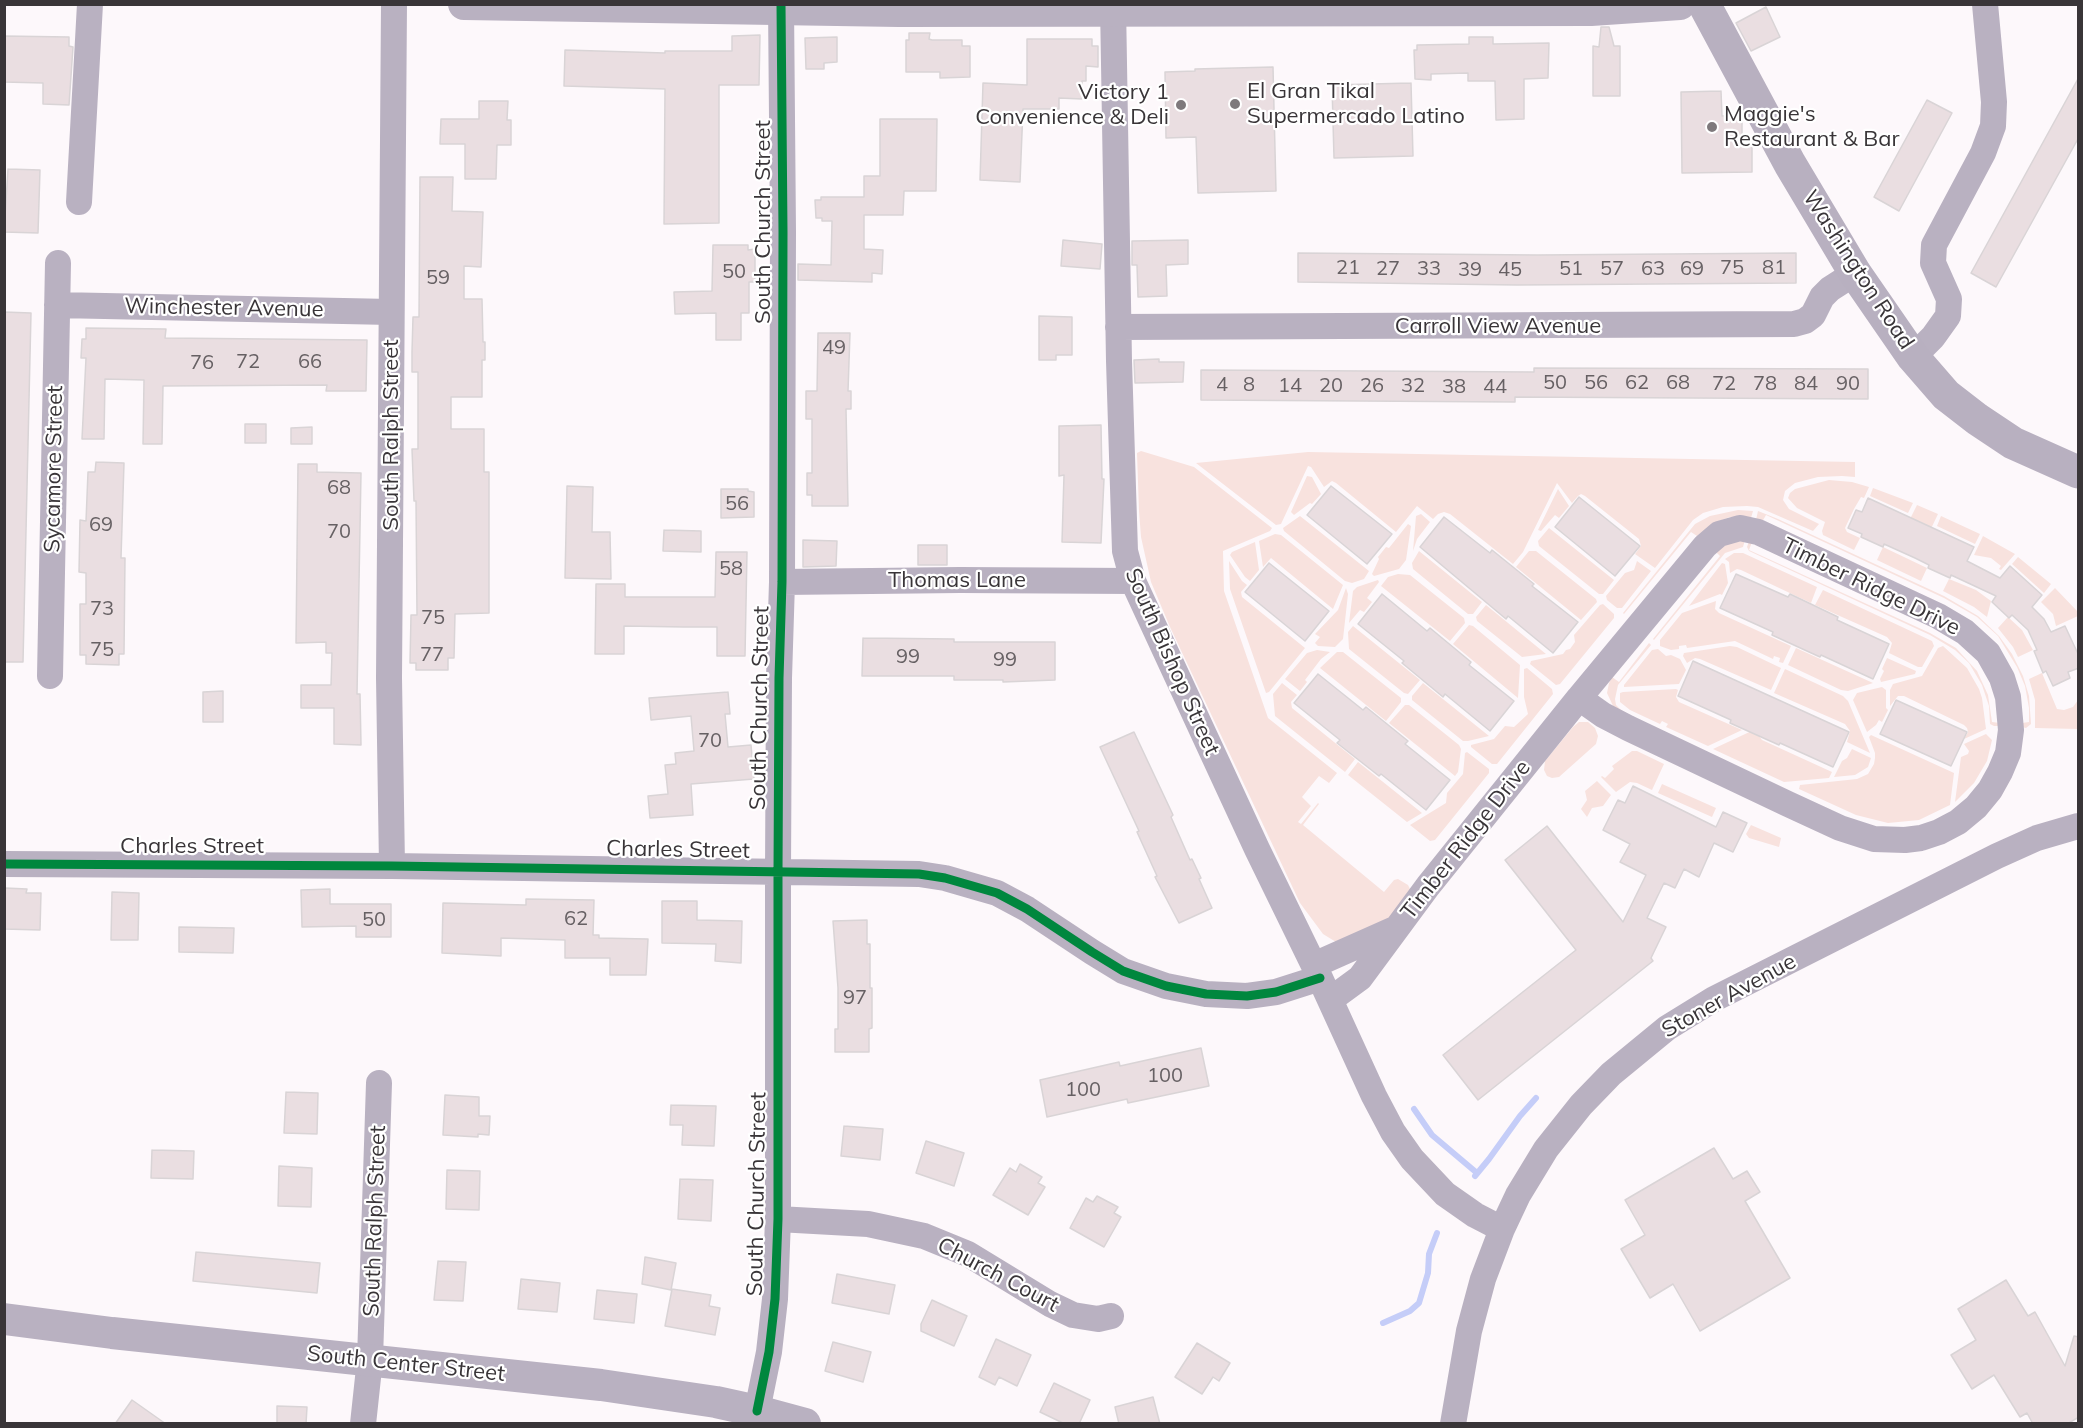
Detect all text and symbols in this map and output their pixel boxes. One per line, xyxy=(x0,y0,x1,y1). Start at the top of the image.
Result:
place label: El Gran Tikal Supermercado Latino xyxy=(1247,78,1465,130)
place label: Victory 1 Convenience & Deli xyxy=(975,79,1169,130)
marker: El Gran Tikal Supermercado Latino xyxy=(1228,97,1242,111)
marker: Victory 1 Convenience & Deli xyxy=(1174,98,1188,112)
place label: Maggie's Restaurant & Bar xyxy=(1724,101,1899,152)
street label: South Church Street xyxy=(750,120,776,324)
marker: Maggie's Restaurant & Bar xyxy=(1705,120,1719,134)
street label: Washington Road xyxy=(1797,186,1919,354)
house number: 21 xyxy=(1336,256,1360,280)
house number: 75 xyxy=(1720,256,1744,280)
house number: 81 xyxy=(1762,256,1786,280)
house number: 27 xyxy=(1376,257,1400,281)
house number: 33 xyxy=(1417,257,1441,281)
house number: 51 xyxy=(1559,257,1583,281)
house number: 57 xyxy=(1600,257,1624,281)
house number: 63 xyxy=(1641,257,1665,281)
house number: 69 xyxy=(1680,257,1704,281)
house number: 39 xyxy=(1458,258,1482,282)
house number: 45 xyxy=(1498,258,1522,282)
house number: 50 xyxy=(722,260,746,284)
house number: 59 xyxy=(426,266,450,290)
street label: Winchester Avenue xyxy=(124,293,324,323)
street label: Carroll View Avenue xyxy=(1395,313,1601,339)
house number: 49 xyxy=(822,336,846,360)
street label: South Ralph Street xyxy=(378,339,404,531)
house number: 72 xyxy=(236,350,260,374)
house number: 66 xyxy=(298,350,322,374)
house number: 76 xyxy=(190,351,214,375)
house number: 50 xyxy=(1543,371,1567,395)
house number: 56 xyxy=(1584,371,1608,395)
house number: 62 xyxy=(1625,371,1649,395)
house number: 68 xyxy=(1666,371,1690,395)
house number: 72 xyxy=(1712,372,1736,396)
house number: 78 xyxy=(1753,372,1777,396)
house number: 84 xyxy=(1794,372,1818,396)
house number: 90 xyxy=(1836,372,1860,396)
house number: 4 xyxy=(1216,373,1228,397)
house number: 8 xyxy=(1243,373,1255,397)
house number: 14 xyxy=(1278,374,1302,398)
house number: 20 xyxy=(1319,374,1343,398)
house number: 26 xyxy=(1360,374,1384,398)
house number: 32 xyxy=(1401,374,1425,398)
house number: 38 xyxy=(1442,375,1466,399)
house number: 44 xyxy=(1483,375,1507,399)
street label: Sycamore Street xyxy=(39,385,69,553)
house number: 68 xyxy=(327,476,351,500)
house number: 56 xyxy=(725,492,749,516)
house number: 69 xyxy=(89,513,113,537)
house number: 70 xyxy=(327,520,351,544)
street label: Timber Ridge Drive xyxy=(1778,533,1964,641)
house number: 58 xyxy=(719,557,743,581)
street label: South Bishop Street xyxy=(1119,565,1225,759)
street label: Thomas Lane xyxy=(888,567,1026,593)
house number: 73 xyxy=(90,597,114,621)
house number: 75 xyxy=(421,606,445,630)
street label: South Church Street xyxy=(745,606,775,810)
house number: 75 xyxy=(90,638,114,662)
house number: 77 xyxy=(420,643,444,667)
house number: 99 xyxy=(896,645,920,669)
house number: 99 xyxy=(993,648,1017,672)
house number: 70 xyxy=(698,729,722,753)
street label: Timber Ridge Drive xyxy=(1396,755,1536,925)
street label: Charles Street xyxy=(120,833,264,859)
street label: Charles Street xyxy=(606,836,750,864)
house number: 62 xyxy=(564,907,588,931)
house number: 50 xyxy=(362,908,386,932)
street label: Stoner Avenue xyxy=(1657,948,1801,1044)
house number: 97 xyxy=(843,986,867,1010)
house number: 100 xyxy=(1147,1064,1183,1088)
house number: 100 xyxy=(1065,1078,1101,1102)
street label: South Church Street xyxy=(742,1092,772,1296)
street label: South Ralph Street xyxy=(358,1125,392,1317)
street label: Church Court xyxy=(933,1232,1063,1318)
street label: South Center Street xyxy=(306,1340,506,1388)

